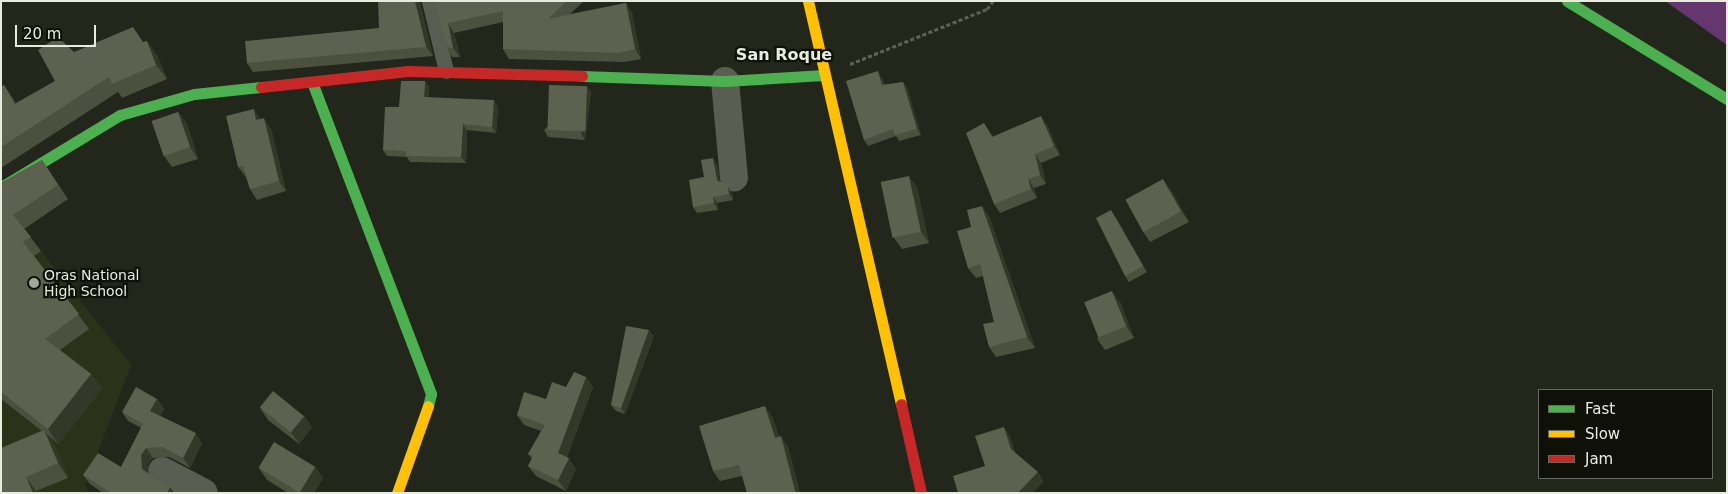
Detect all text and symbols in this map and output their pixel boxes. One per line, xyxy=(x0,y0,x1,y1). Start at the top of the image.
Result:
scale bar xyxy=(18,15,99,47)
text: 20 m xyxy=(23,25,61,43)
district label: San Roque xyxy=(736,45,832,65)
place label: Oras National High School xyxy=(44,267,139,300)
marker: Oras National High School xyxy=(28,277,40,289)
legend xyxy=(1538,389,1713,479)
text: Fast xyxy=(1585,400,1615,418)
text: Slow xyxy=(1585,425,1620,443)
text: Jam xyxy=(1585,450,1613,468)

